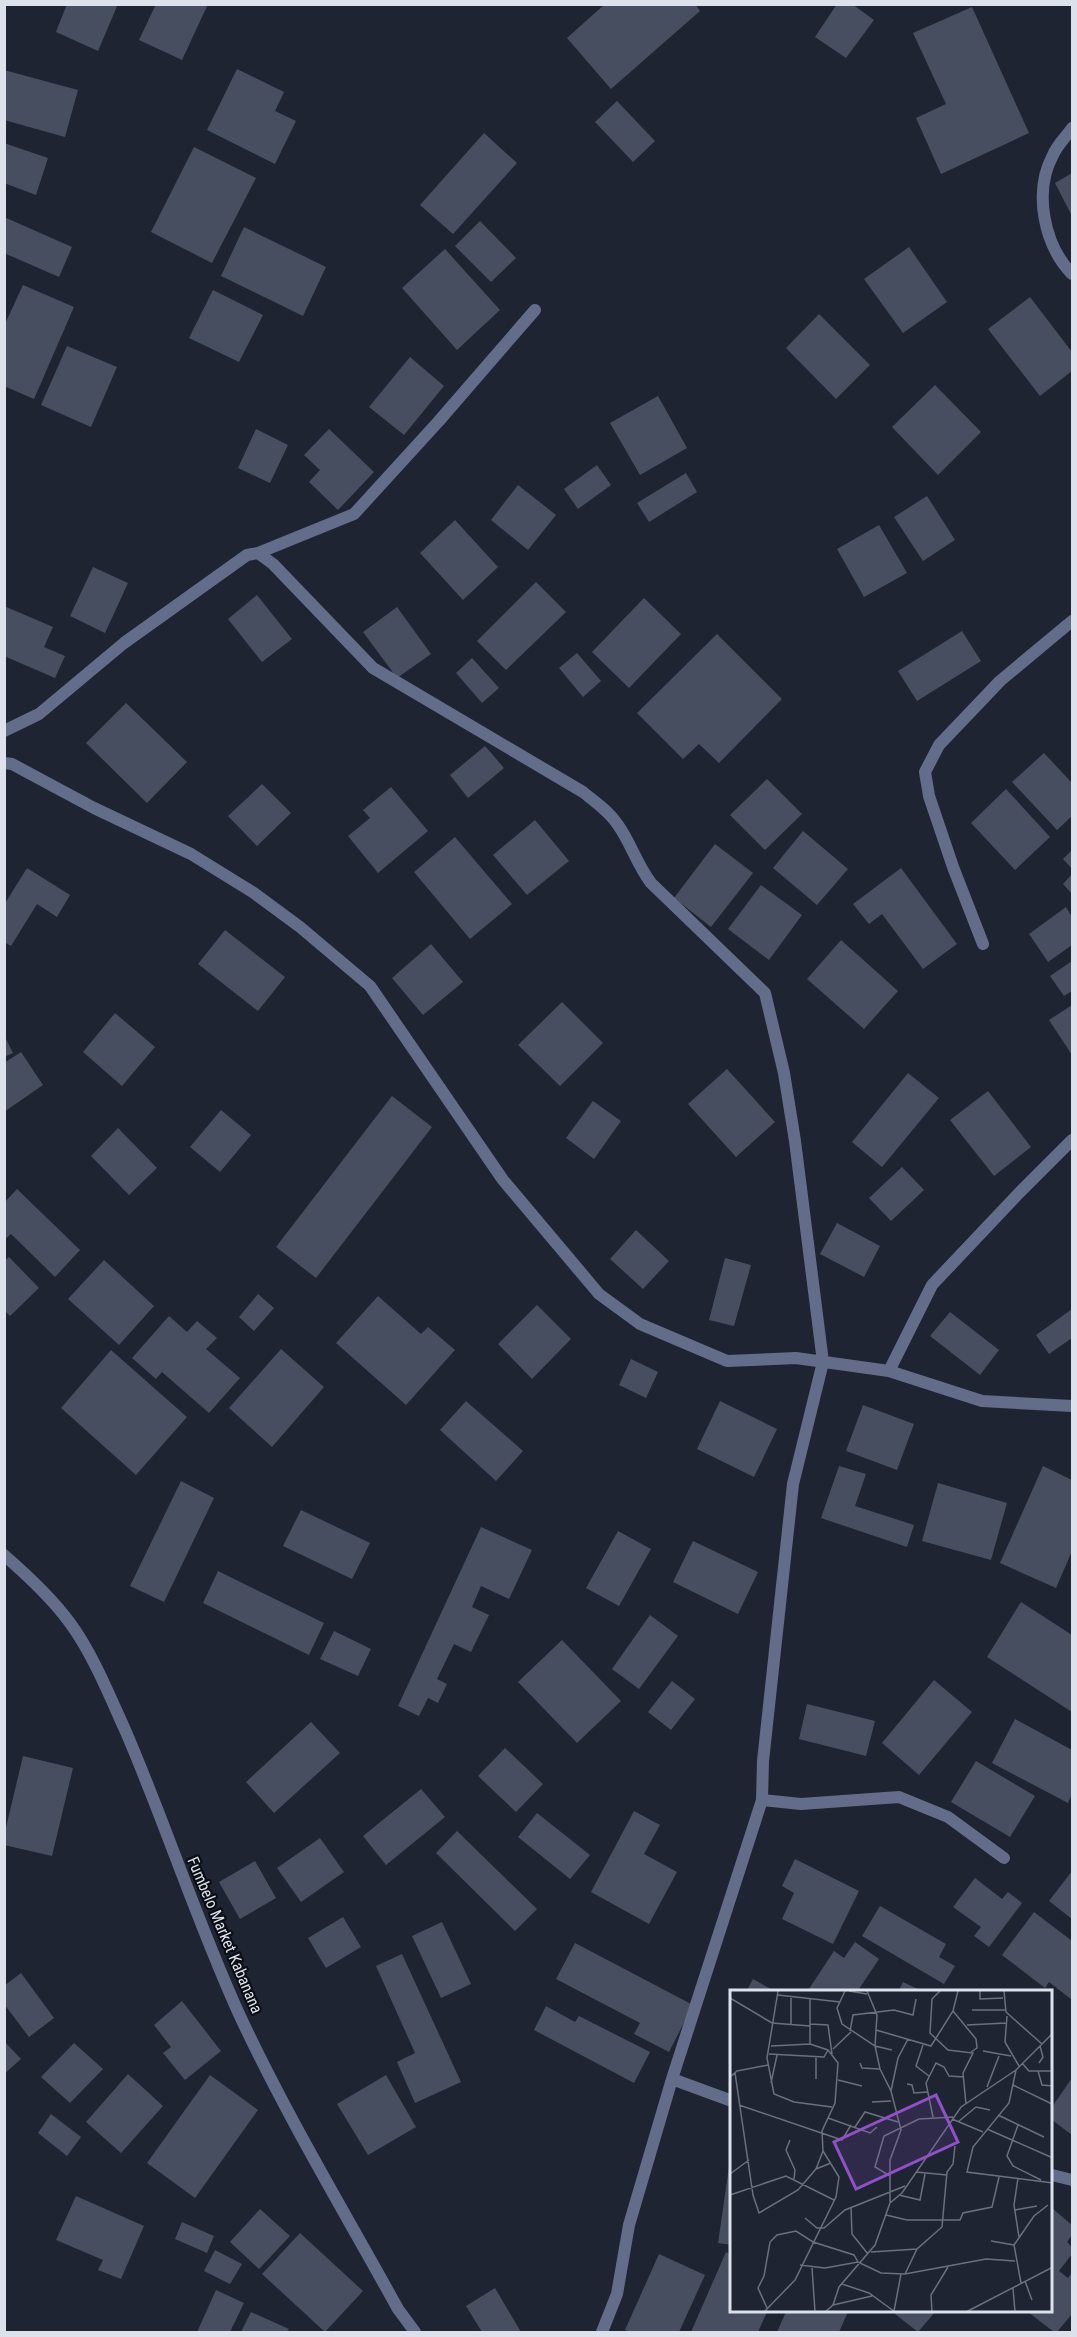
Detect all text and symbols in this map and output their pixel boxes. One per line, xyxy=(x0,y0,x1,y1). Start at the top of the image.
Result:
street label: Fumbelo Market Kabanana xyxy=(183,1854,267,2016)
inset map xyxy=(730,1990,1053,2313)

